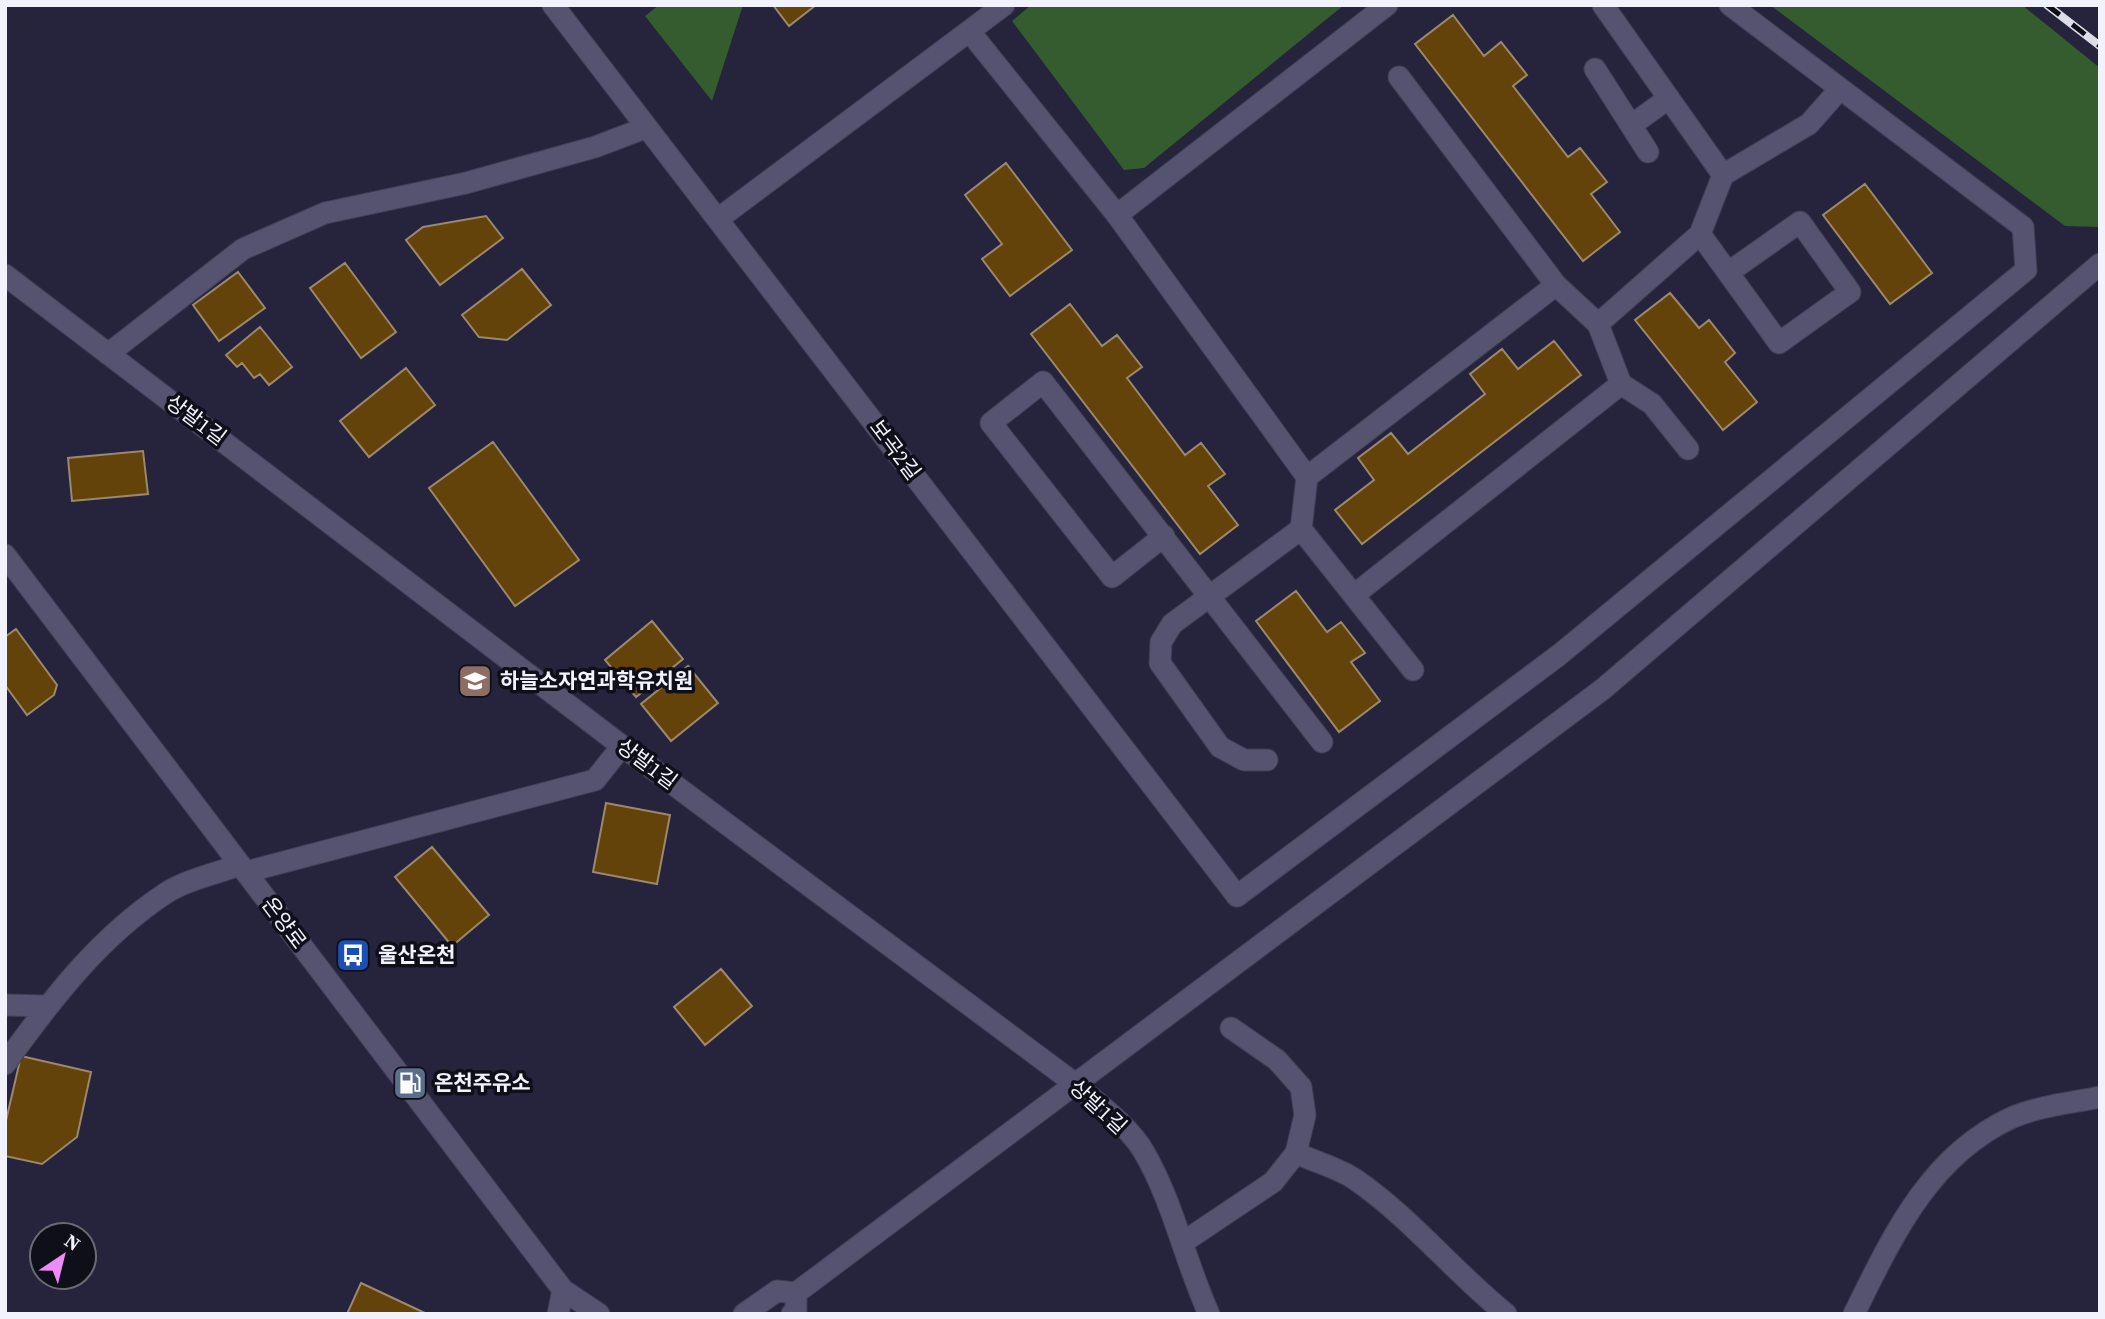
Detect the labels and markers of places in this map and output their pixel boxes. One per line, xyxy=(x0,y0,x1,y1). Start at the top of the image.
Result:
school or university icon: 하늘소자연과학유치원 xyxy=(456,662,494,700)
place label: 하늘소자연과학유치원 xyxy=(500,666,693,695)
bus stop icon: 울산온천 xyxy=(334,936,372,974)
place label: 울산온천 xyxy=(378,940,455,969)
fuel station icon: 온천주유소 xyxy=(391,1064,429,1102)
place label: 온천주유소 xyxy=(434,1068,531,1097)

